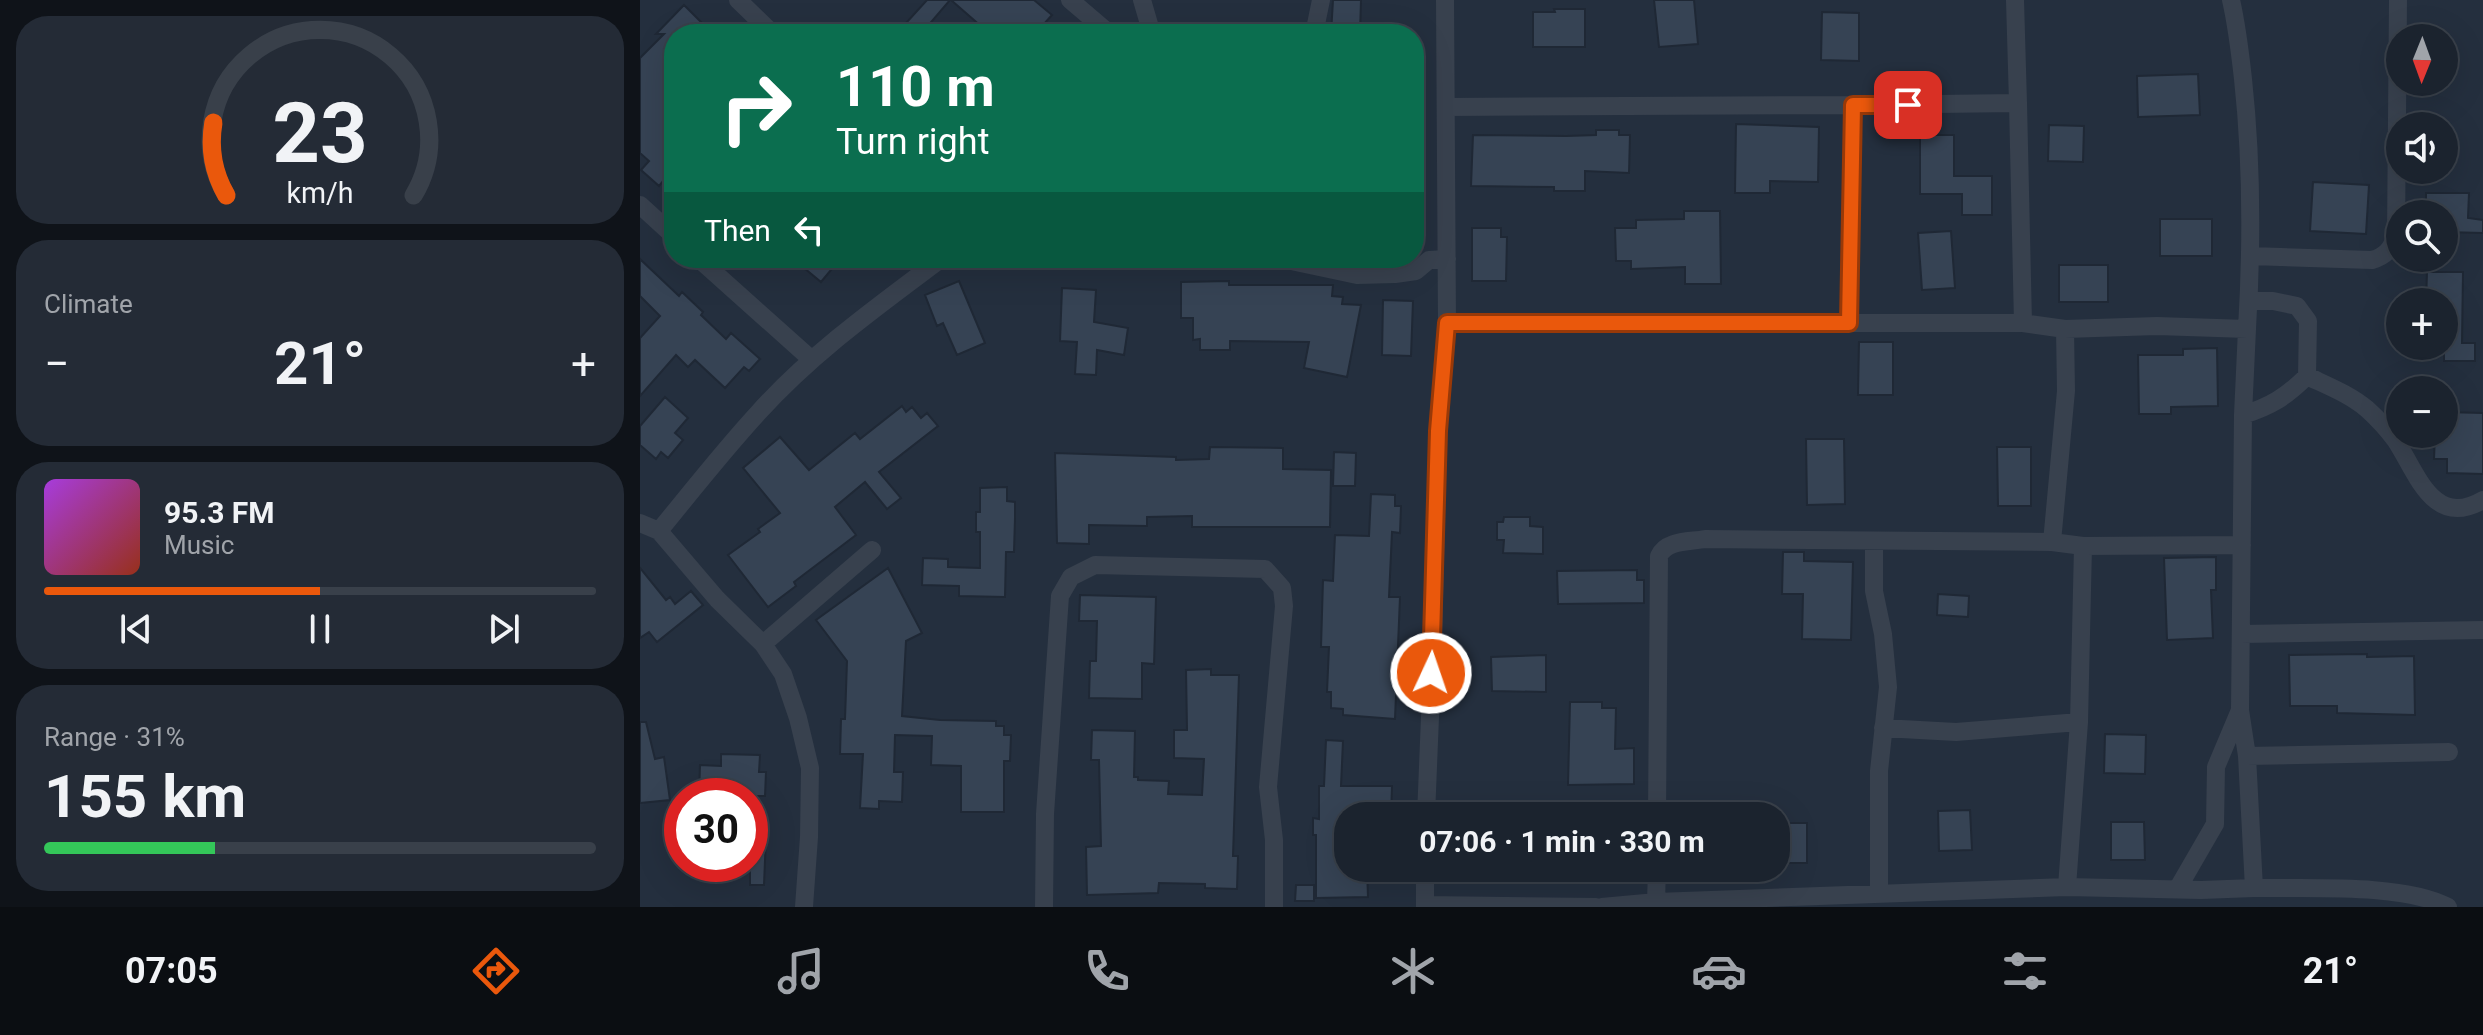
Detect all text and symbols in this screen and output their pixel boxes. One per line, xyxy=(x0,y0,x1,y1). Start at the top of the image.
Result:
north arrow xyxy=(2386,24,2458,96)
map controls xyxy=(2386,24,2458,448)
text: 110 m xyxy=(836,54,995,120)
icon: right xyxy=(704,56,808,160)
pin xyxy=(1874,71,1942,139)
icon: arrive xyxy=(1886,83,1930,127)
text: 23 xyxy=(272,85,368,182)
button: sound xyxy=(2386,112,2458,184)
text: Turn right xyxy=(836,121,989,163)
text: km/h xyxy=(286,176,354,210)
button: search xyxy=(2386,200,2458,272)
icon: left xyxy=(787,208,831,252)
text: Then xyxy=(704,213,771,248)
button: + xyxy=(2386,288,2458,360)
text: Climate xyxy=(44,289,133,319)
text: 21° xyxy=(274,328,366,399)
text: − xyxy=(44,338,69,390)
text: + xyxy=(571,338,596,390)
button: − xyxy=(2386,376,2458,448)
text: 95.3 FM xyxy=(164,495,275,530)
text: Music xyxy=(164,530,234,560)
icon: previous xyxy=(114,607,158,651)
icon: pause xyxy=(298,607,342,651)
icon: next xyxy=(482,607,526,651)
position arrow xyxy=(1389,631,1473,715)
text: Range · 31% xyxy=(44,722,185,752)
text: 155 km xyxy=(44,761,246,832)
speed limit sign: 30 xyxy=(664,778,768,882)
text: 07:06 · 1 min · 330 m xyxy=(1419,824,1705,859)
icon: directions xyxy=(468,943,524,999)
icon: music xyxy=(773,943,829,999)
icon: phone xyxy=(1079,943,1135,999)
icon: climate xyxy=(1385,943,1441,999)
icon: car xyxy=(1691,943,1747,999)
icon: filters xyxy=(1997,943,2053,999)
text: 07:05 xyxy=(125,950,218,992)
text: 21° xyxy=(2303,950,2358,992)

